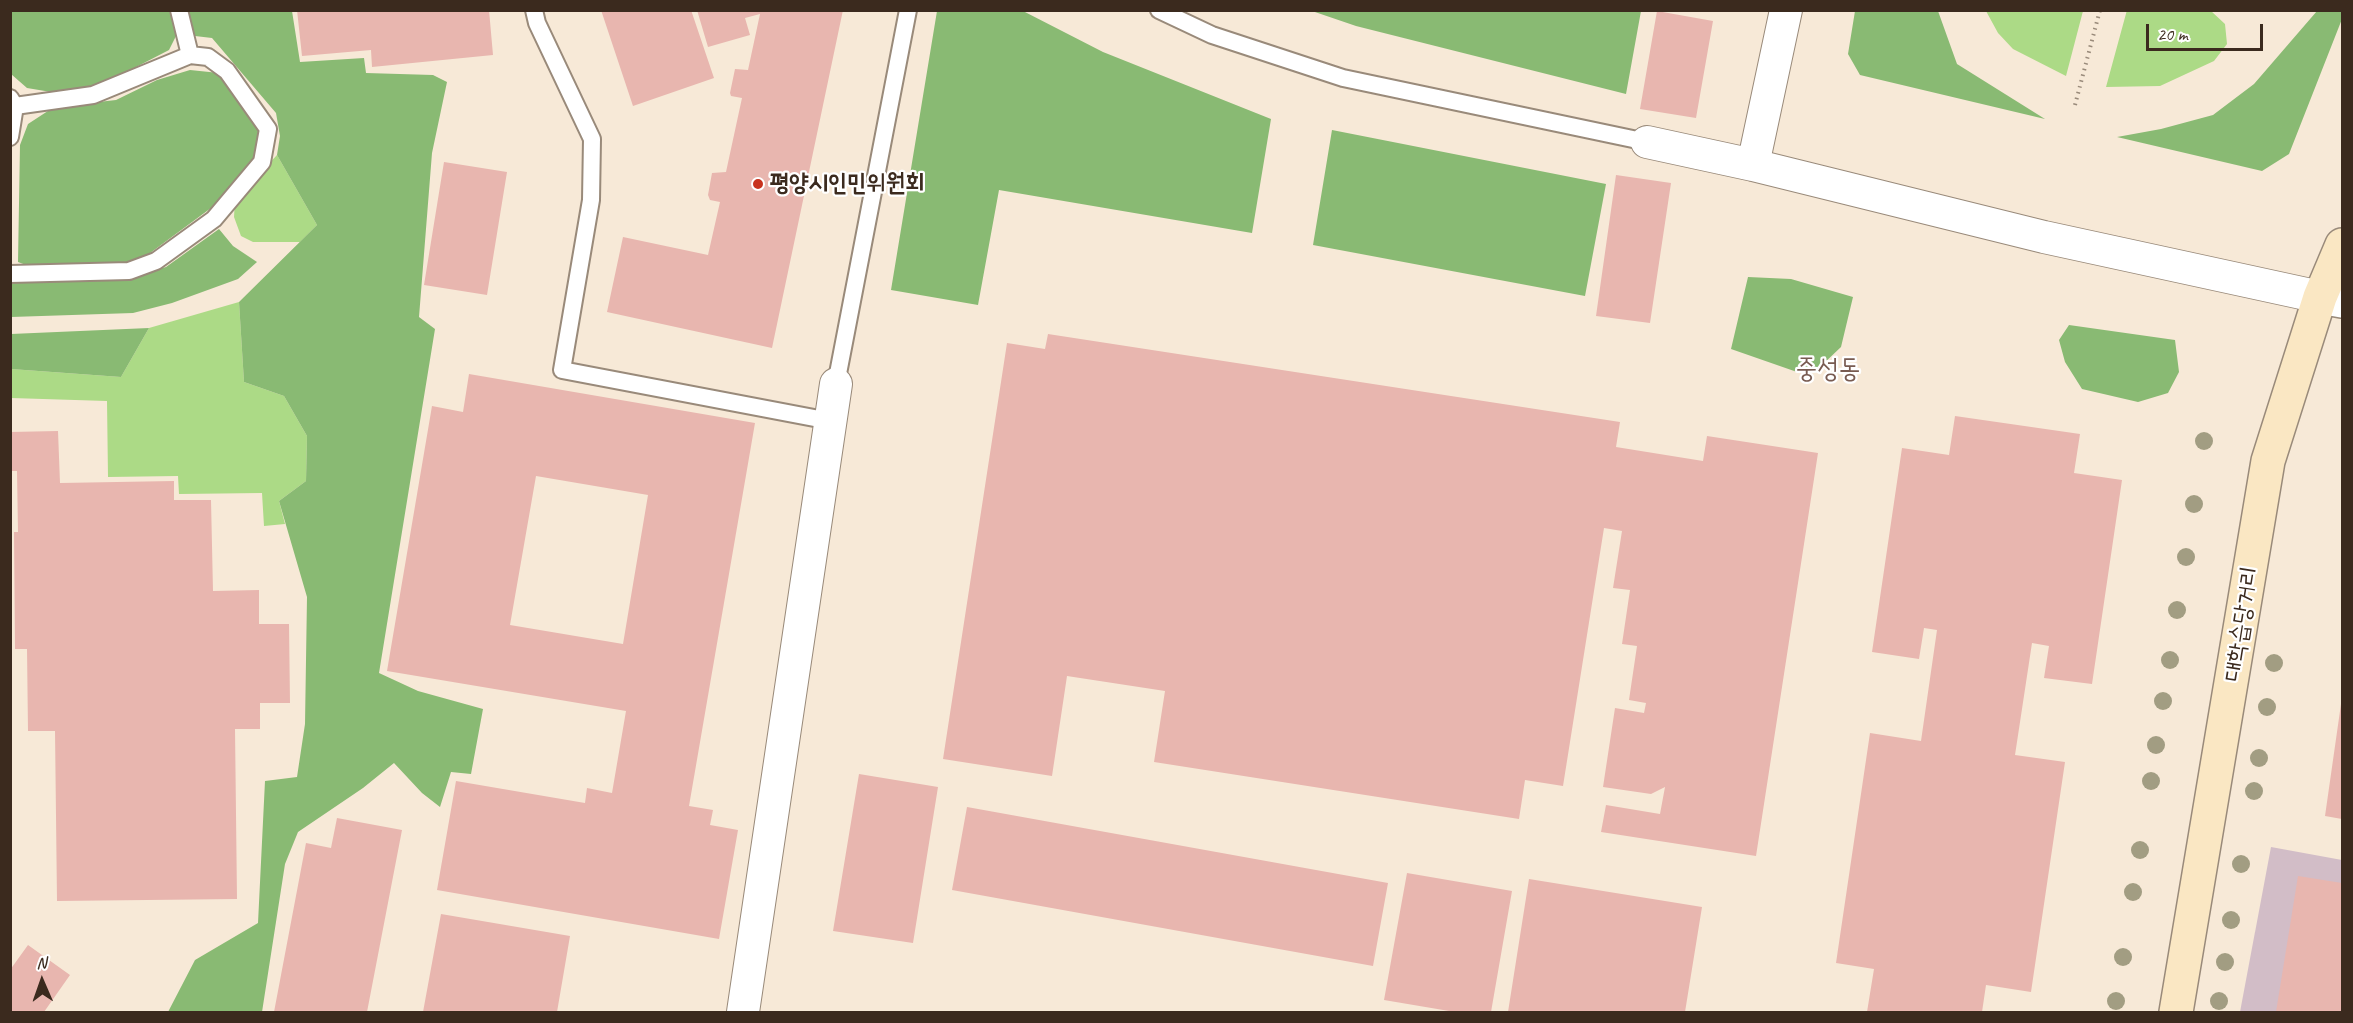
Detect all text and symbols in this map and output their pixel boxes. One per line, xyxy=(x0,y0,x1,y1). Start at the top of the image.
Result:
scale bar xyxy=(2149,12,2266,50)
text: 20 m xyxy=(2157,23,2188,45)
place label: 평양시인민위원회 xyxy=(770,170,924,198)
marker: 평양시인민위원회 xyxy=(751,177,765,191)
district label: 중성동 xyxy=(1795,354,1861,386)
street label: 대학습당거리 xyxy=(2219,565,2265,683)
north arrow xyxy=(12,951,72,1011)
text: N xyxy=(36,953,47,973)

